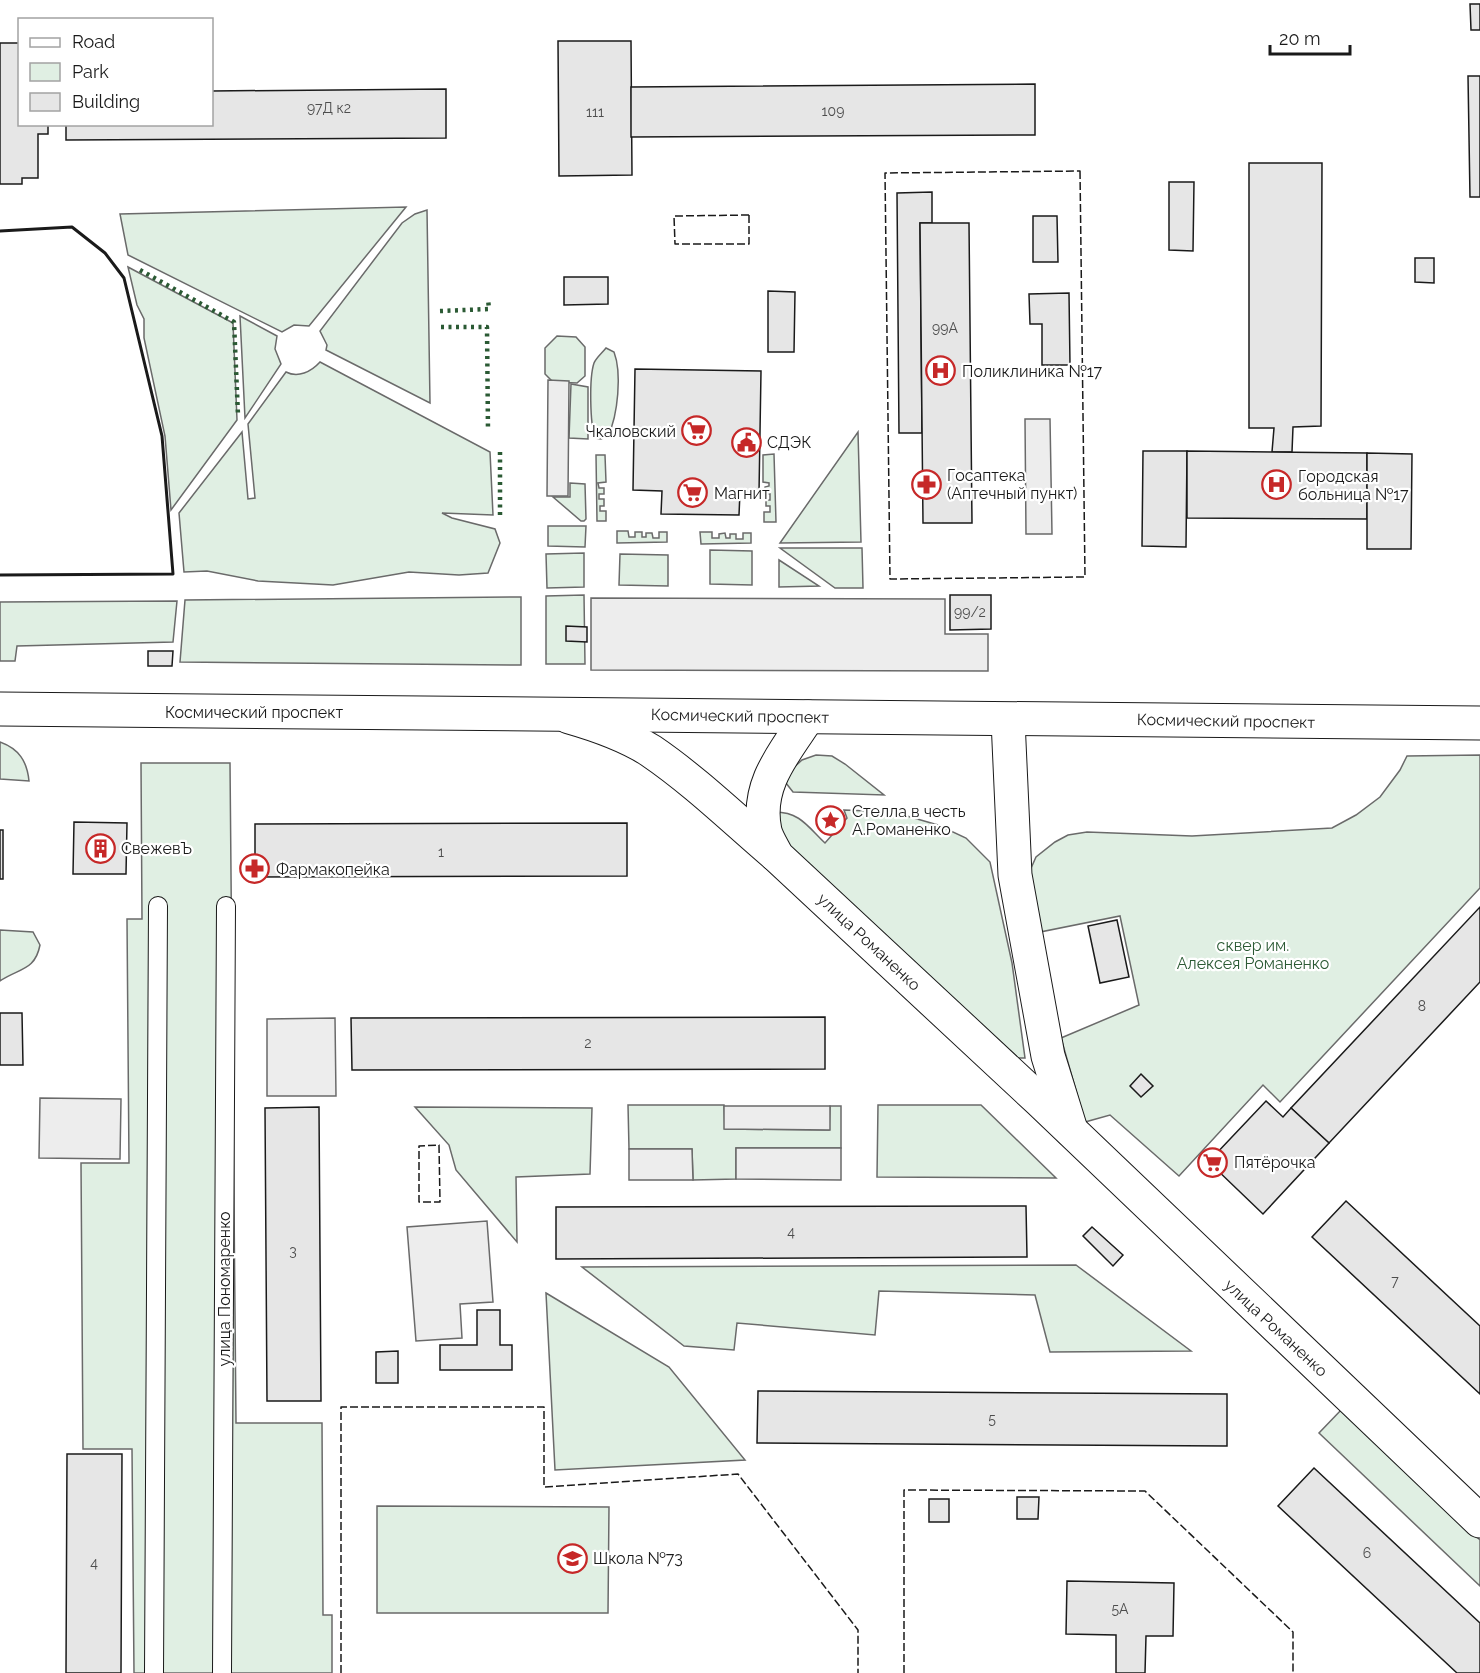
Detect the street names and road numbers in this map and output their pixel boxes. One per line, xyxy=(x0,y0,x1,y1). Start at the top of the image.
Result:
street label: Космический проспект xyxy=(165,703,343,722)
street label: Космический проспект xyxy=(651,705,830,727)
street label: Космический проспект xyxy=(1137,710,1316,732)
street label: улица Романенко xyxy=(813,889,925,995)
street label: улица Пономаренко xyxy=(215,1211,234,1367)
street label: улица Романенко xyxy=(1220,1275,1332,1381)

